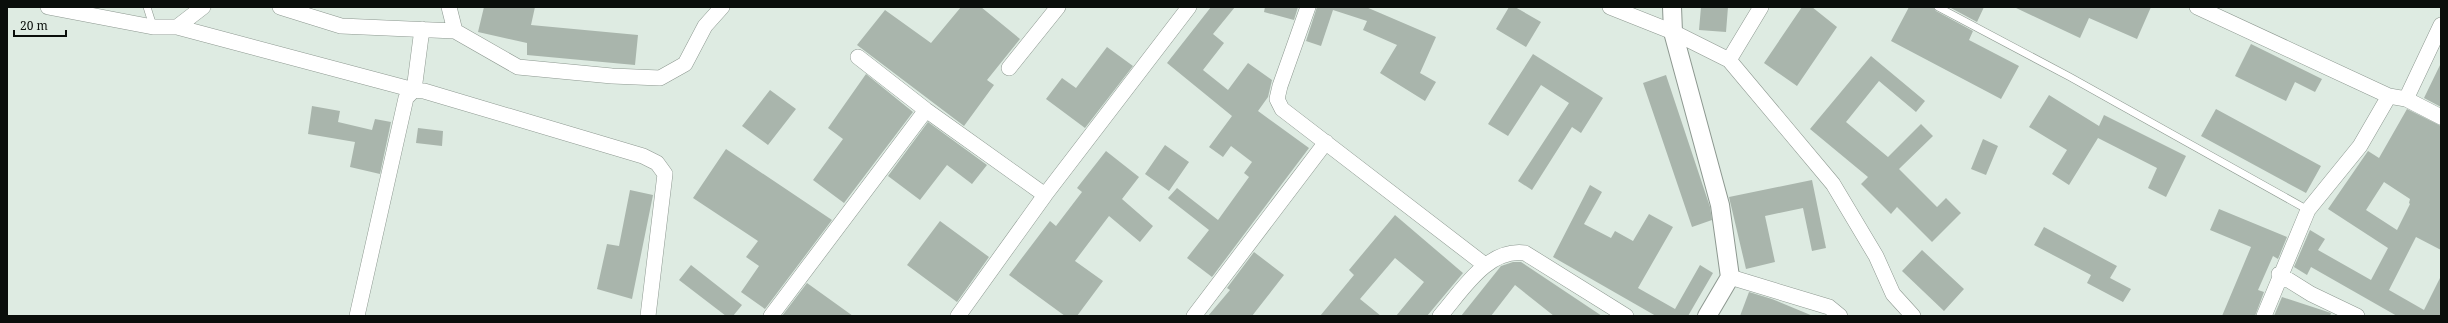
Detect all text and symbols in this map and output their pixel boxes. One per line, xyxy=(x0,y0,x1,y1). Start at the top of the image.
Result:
scale bar xyxy=(14,12,66,38)
text: 20 m xyxy=(20,17,48,34)

